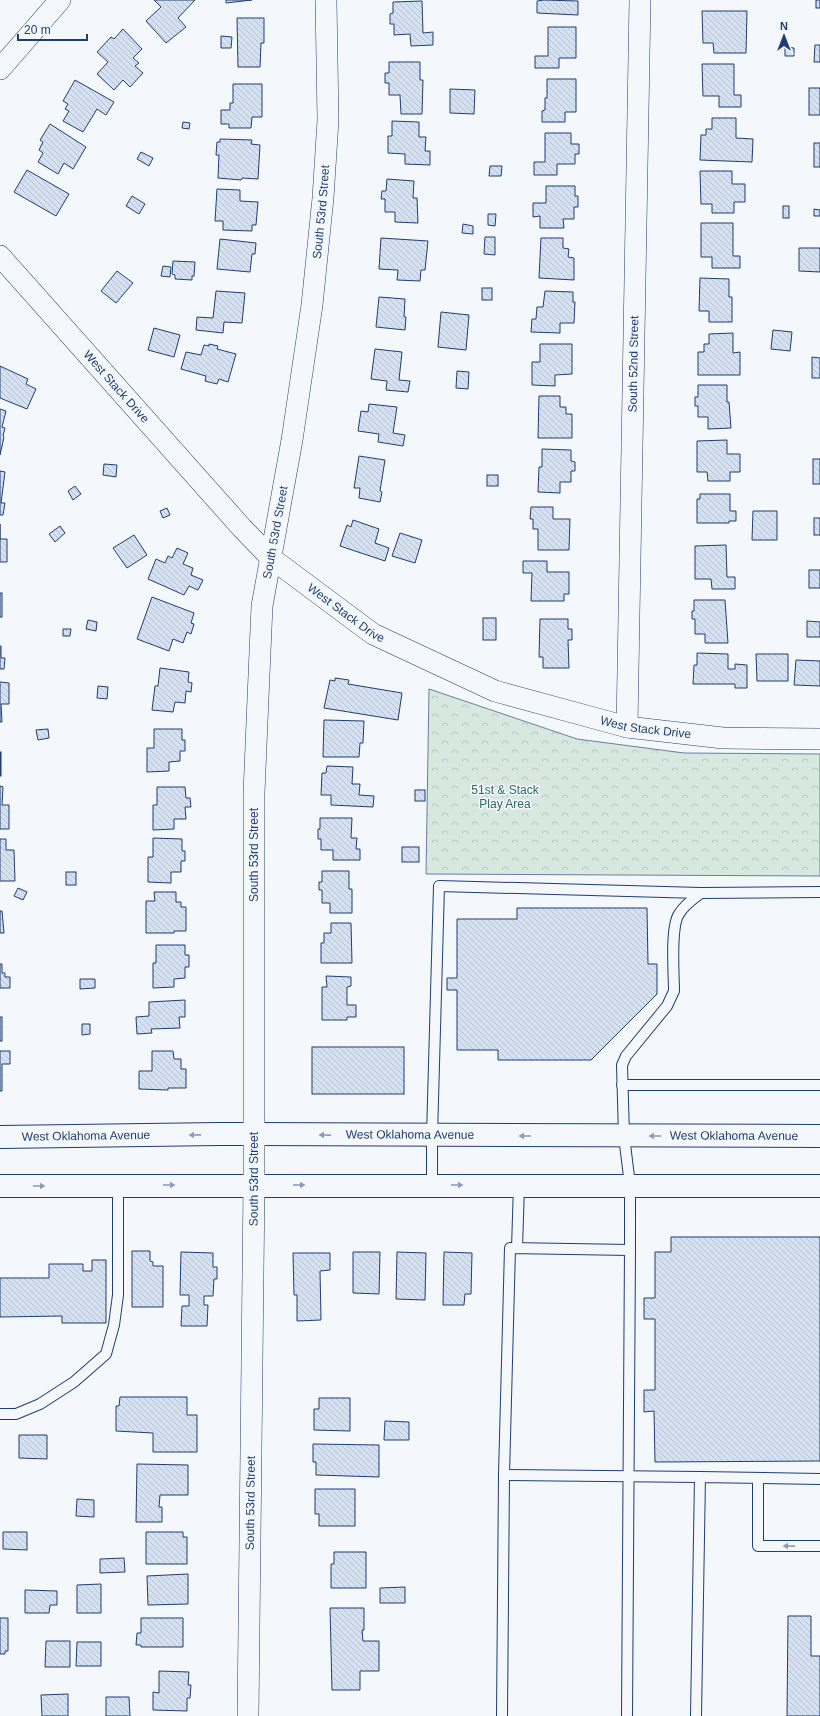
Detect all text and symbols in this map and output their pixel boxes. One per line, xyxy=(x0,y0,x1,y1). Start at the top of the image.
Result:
scale bar xyxy=(18,16,87,42)
north arrow xyxy=(764,16,804,56)
text: N xyxy=(780,20,788,32)
text: 20 m xyxy=(24,23,51,37)
street label: South 53rd Street xyxy=(310,164,332,259)
street label: South 52nd Street xyxy=(626,315,641,413)
street label: West Stack Drive xyxy=(81,348,152,426)
street label: South 53rd Street xyxy=(260,484,291,580)
street label: West Stack Drive xyxy=(305,581,387,646)
street label: West Stack Drive xyxy=(599,713,692,741)
park label: 51st & Stack Play Area xyxy=(471,783,540,811)
street label: South 53rd Street xyxy=(247,807,261,902)
street label: West Oklahoma Avenue xyxy=(346,1127,475,1142)
street label: West Oklahoma Avenue xyxy=(22,1128,151,1144)
street label: West Oklahoma Avenue xyxy=(670,1129,799,1143)
street label: South 53rd Street xyxy=(247,1131,261,1226)
one-way arrow xyxy=(188,1132,201,1138)
one-way arrow xyxy=(318,1132,331,1138)
one-way arrow xyxy=(518,1133,531,1139)
one-way arrow xyxy=(648,1133,661,1139)
one-way arrow xyxy=(163,1182,175,1189)
one-way arrow xyxy=(293,1182,306,1188)
one-way arrow xyxy=(451,1182,464,1188)
one-way arrow xyxy=(33,1183,46,1189)
street label: South 53rd Street xyxy=(243,1455,258,1550)
one-way arrow xyxy=(782,1543,795,1549)

